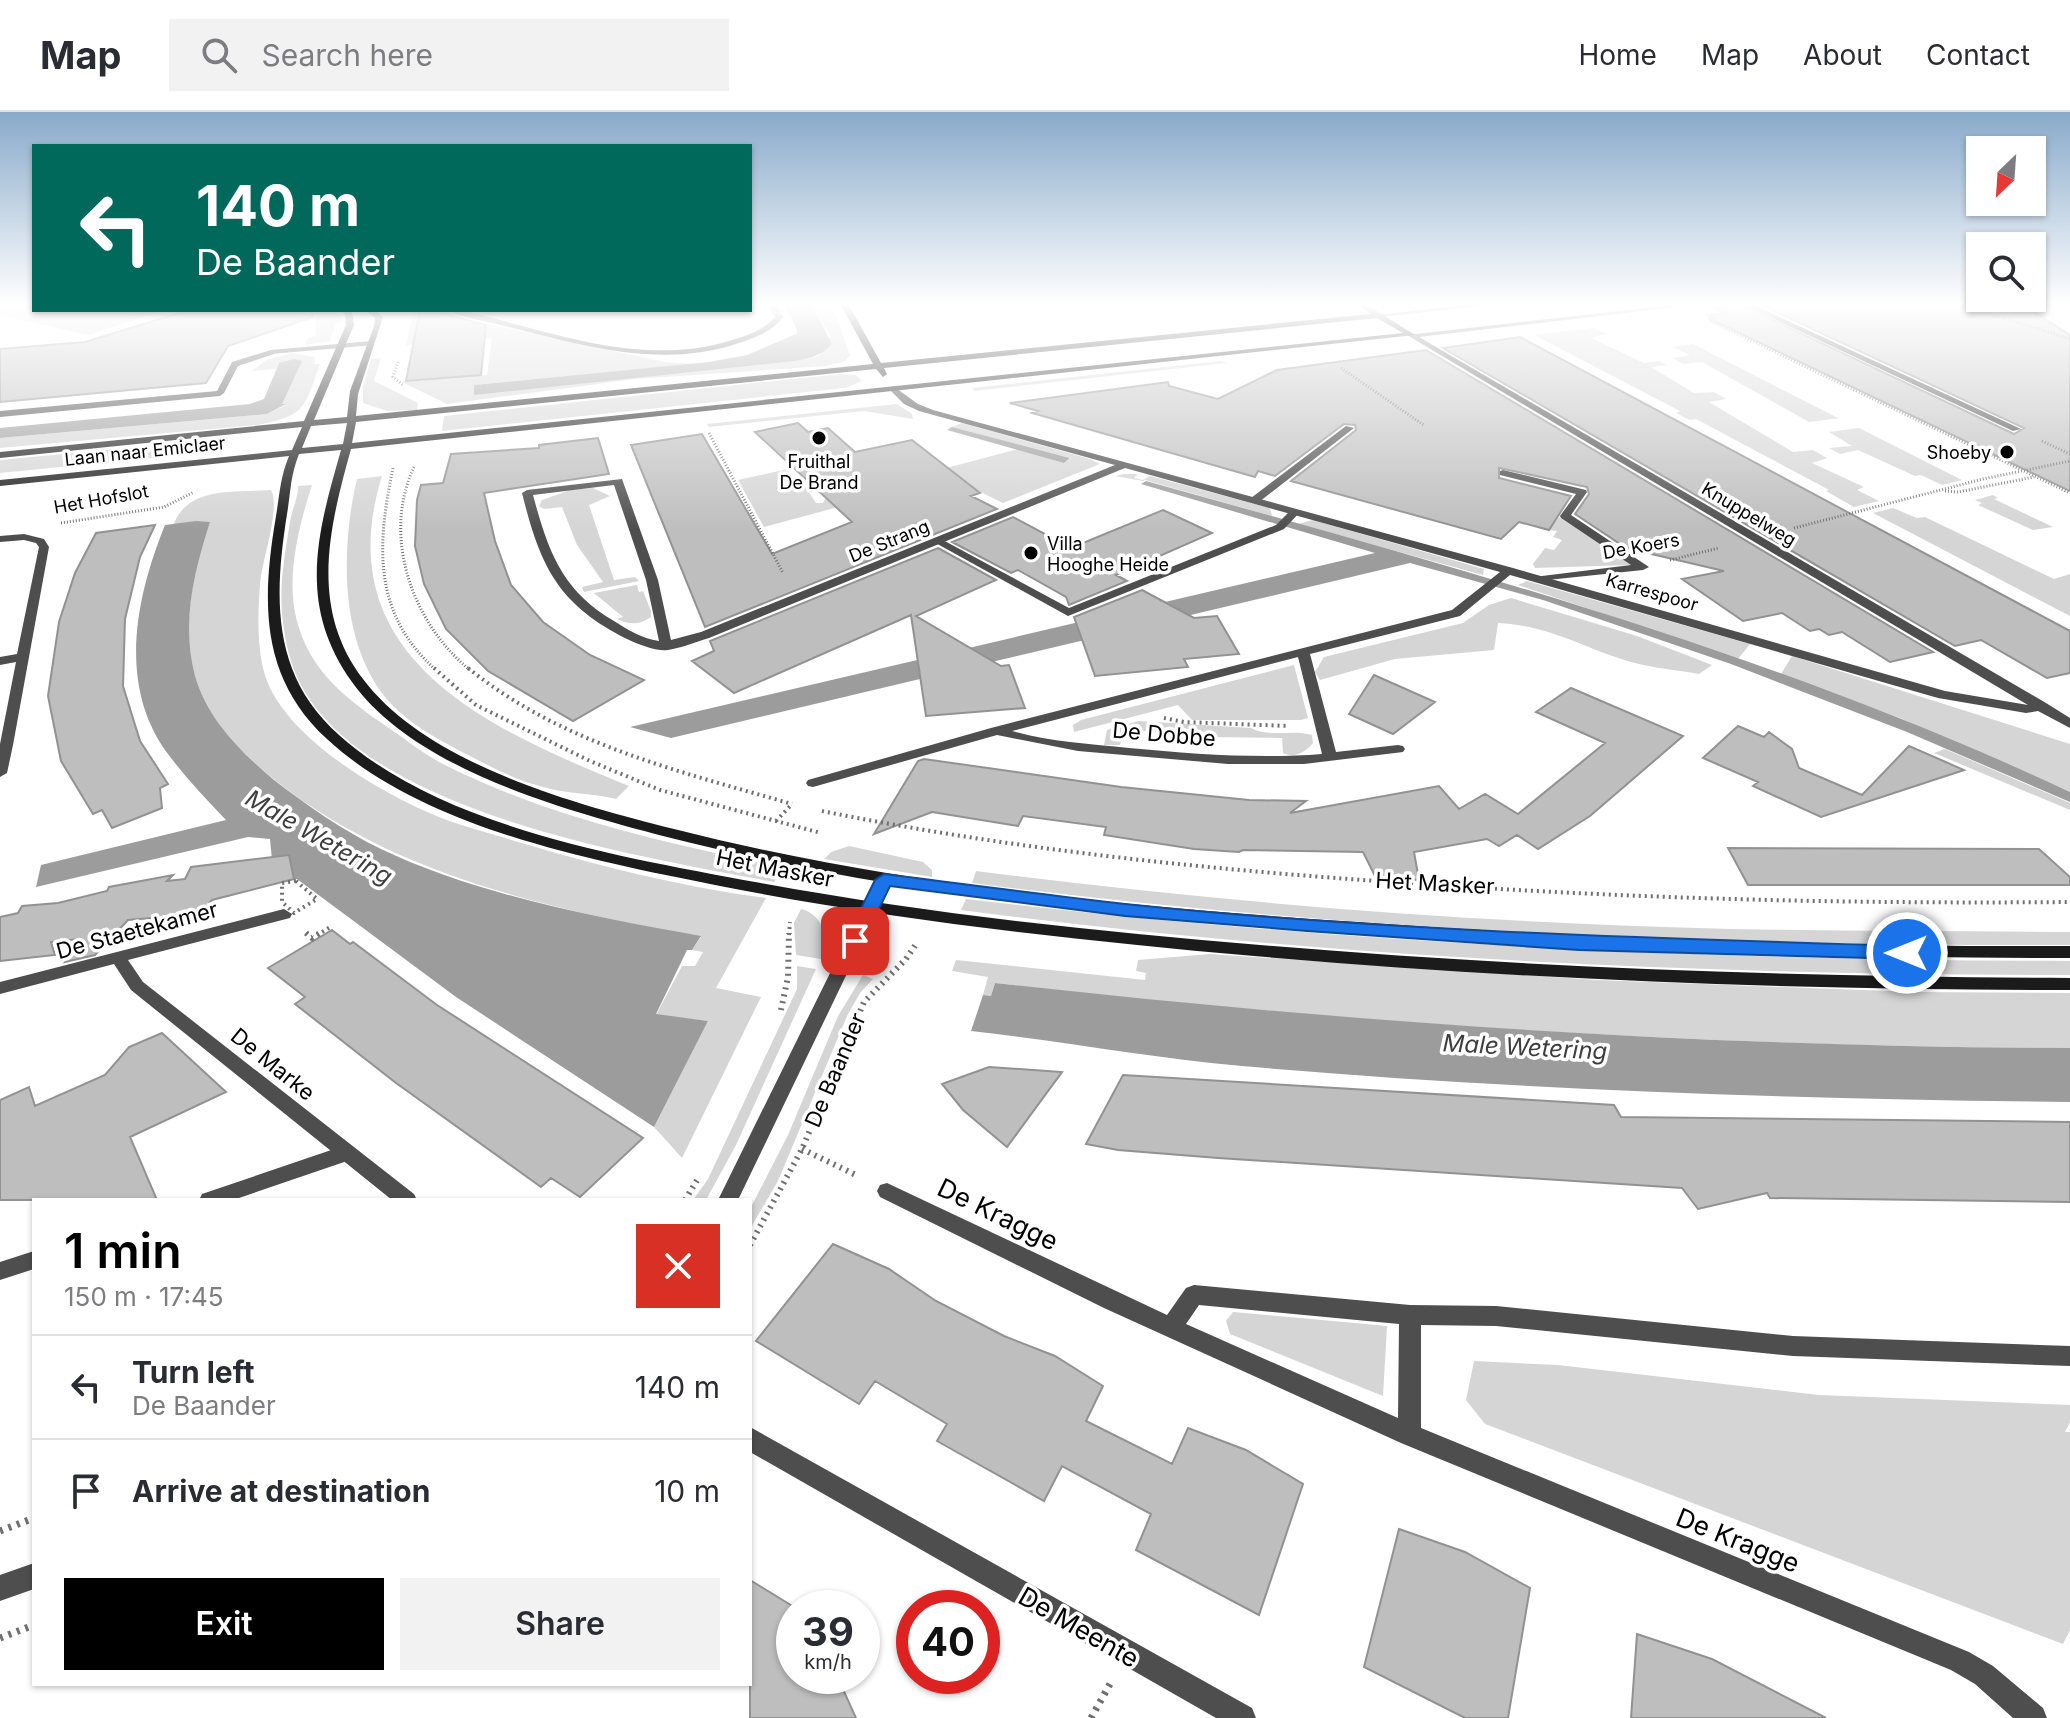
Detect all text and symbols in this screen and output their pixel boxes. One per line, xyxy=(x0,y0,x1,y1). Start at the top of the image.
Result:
search box xyxy=(169,19,729,91)
text: Map xyxy=(40,32,121,78)
icon: search xyxy=(197,33,241,77)
text: Search here xyxy=(261,37,433,73)
text: Home xyxy=(1578,38,1657,72)
text: Map xyxy=(1701,38,1759,72)
text: About xyxy=(1803,38,1882,72)
text: Contact xyxy=(1926,38,2030,72)
north arrow xyxy=(1966,136,2046,216)
map controls xyxy=(1966,136,2046,312)
text: 140 m xyxy=(196,172,360,240)
icon: left xyxy=(64,176,168,280)
button: search xyxy=(1966,232,2046,312)
text: De Baander xyxy=(196,240,395,284)
marker: Fruithal De Brand xyxy=(810,429,828,447)
street label: Laan naar Emiclaer xyxy=(63,432,227,470)
place label: Shoeby xyxy=(1927,442,1991,463)
marker: Shoeby xyxy=(1998,443,2016,461)
place label: Fruithal De Brand xyxy=(780,451,858,493)
street label: Knuppelweg xyxy=(1698,478,1800,550)
street label: Het Hofslot xyxy=(52,480,150,518)
street label: De Strang xyxy=(846,515,932,567)
street label: De Koers xyxy=(1601,529,1681,563)
place label: Villa Hooghe Heide xyxy=(1047,533,1169,575)
marker: Villa Hooghe Heide xyxy=(1022,544,1040,562)
street label: Karrespoor xyxy=(1603,569,1701,615)
street label: De Dobbe xyxy=(1111,717,1217,751)
water label: Male Wetering xyxy=(240,783,398,891)
street label: Het Masker xyxy=(714,844,836,892)
street label: Het Masker xyxy=(1375,867,1495,899)
street label: De Staetekamer xyxy=(53,896,221,964)
pin xyxy=(821,907,889,975)
position arrow xyxy=(1865,911,1949,995)
icon: arrive xyxy=(833,919,877,963)
street label: De Baander xyxy=(799,1009,871,1131)
street label: De Marke xyxy=(226,1022,320,1106)
water label: Male Wetering xyxy=(1442,1028,1608,1066)
street label: De Kragge xyxy=(933,1172,1063,1256)
text: 1 min xyxy=(64,1221,182,1280)
button: close xyxy=(636,1224,720,1308)
text: 150 m · 17:45 xyxy=(64,1281,224,1312)
text: Turn left xyxy=(132,1354,254,1390)
icon: left xyxy=(64,1365,108,1409)
text: 140 m xyxy=(635,1369,720,1405)
text: De Baander xyxy=(132,1390,276,1421)
icon: arrive xyxy=(64,1469,108,1513)
text: Arrive at destination xyxy=(132,1473,430,1509)
text: 10 m xyxy=(654,1473,720,1509)
street label: De Kragge xyxy=(1672,1501,1804,1579)
button: Exit xyxy=(64,1578,384,1670)
button: Share xyxy=(400,1578,720,1670)
street label: De Meente xyxy=(1013,1580,1145,1674)
speed limit sign: 40 xyxy=(896,1590,1000,1694)
text: 39 xyxy=(802,1607,854,1656)
text: km/h xyxy=(804,1650,852,1674)

